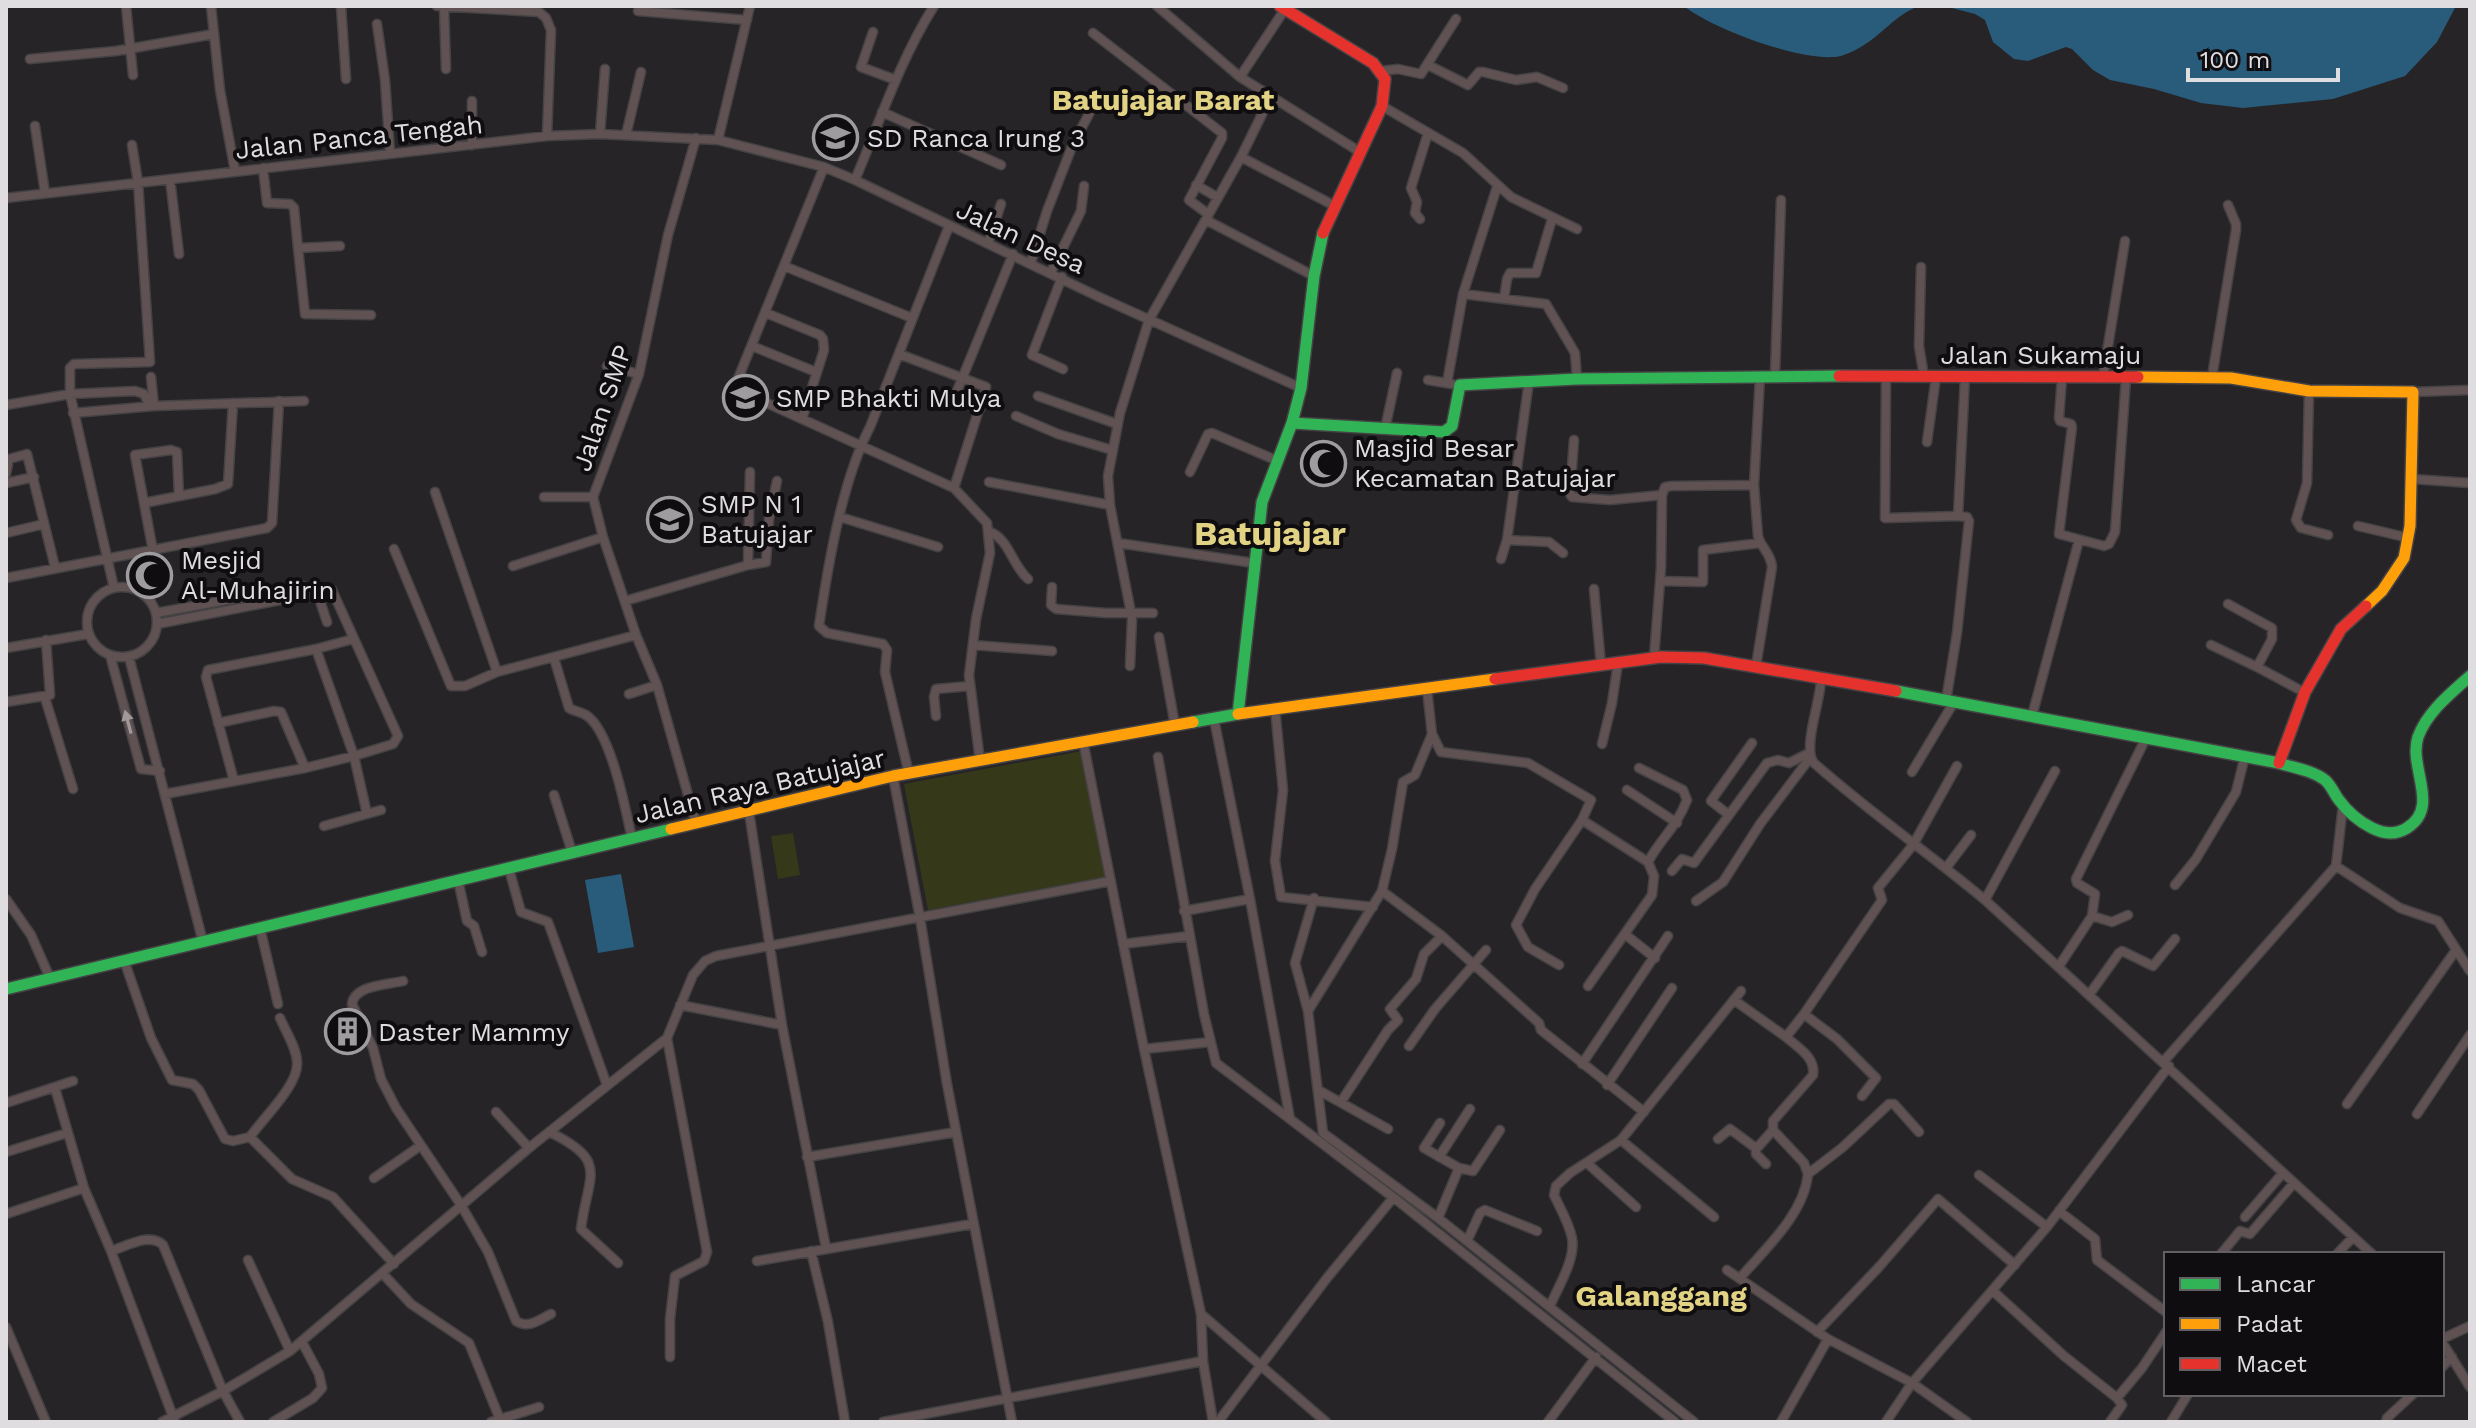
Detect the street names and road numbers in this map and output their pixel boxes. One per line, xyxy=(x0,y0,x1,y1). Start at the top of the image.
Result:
street label: Jalan Panca Tengah xyxy=(234,109,484,165)
street label: Jalan Desa xyxy=(952,194,1090,280)
street label: Jalan Sukamaju xyxy=(1941,340,2141,370)
street label: Jalan SMP xyxy=(566,341,638,475)
street label: Jalan Raya Batujajar xyxy=(632,743,888,829)

